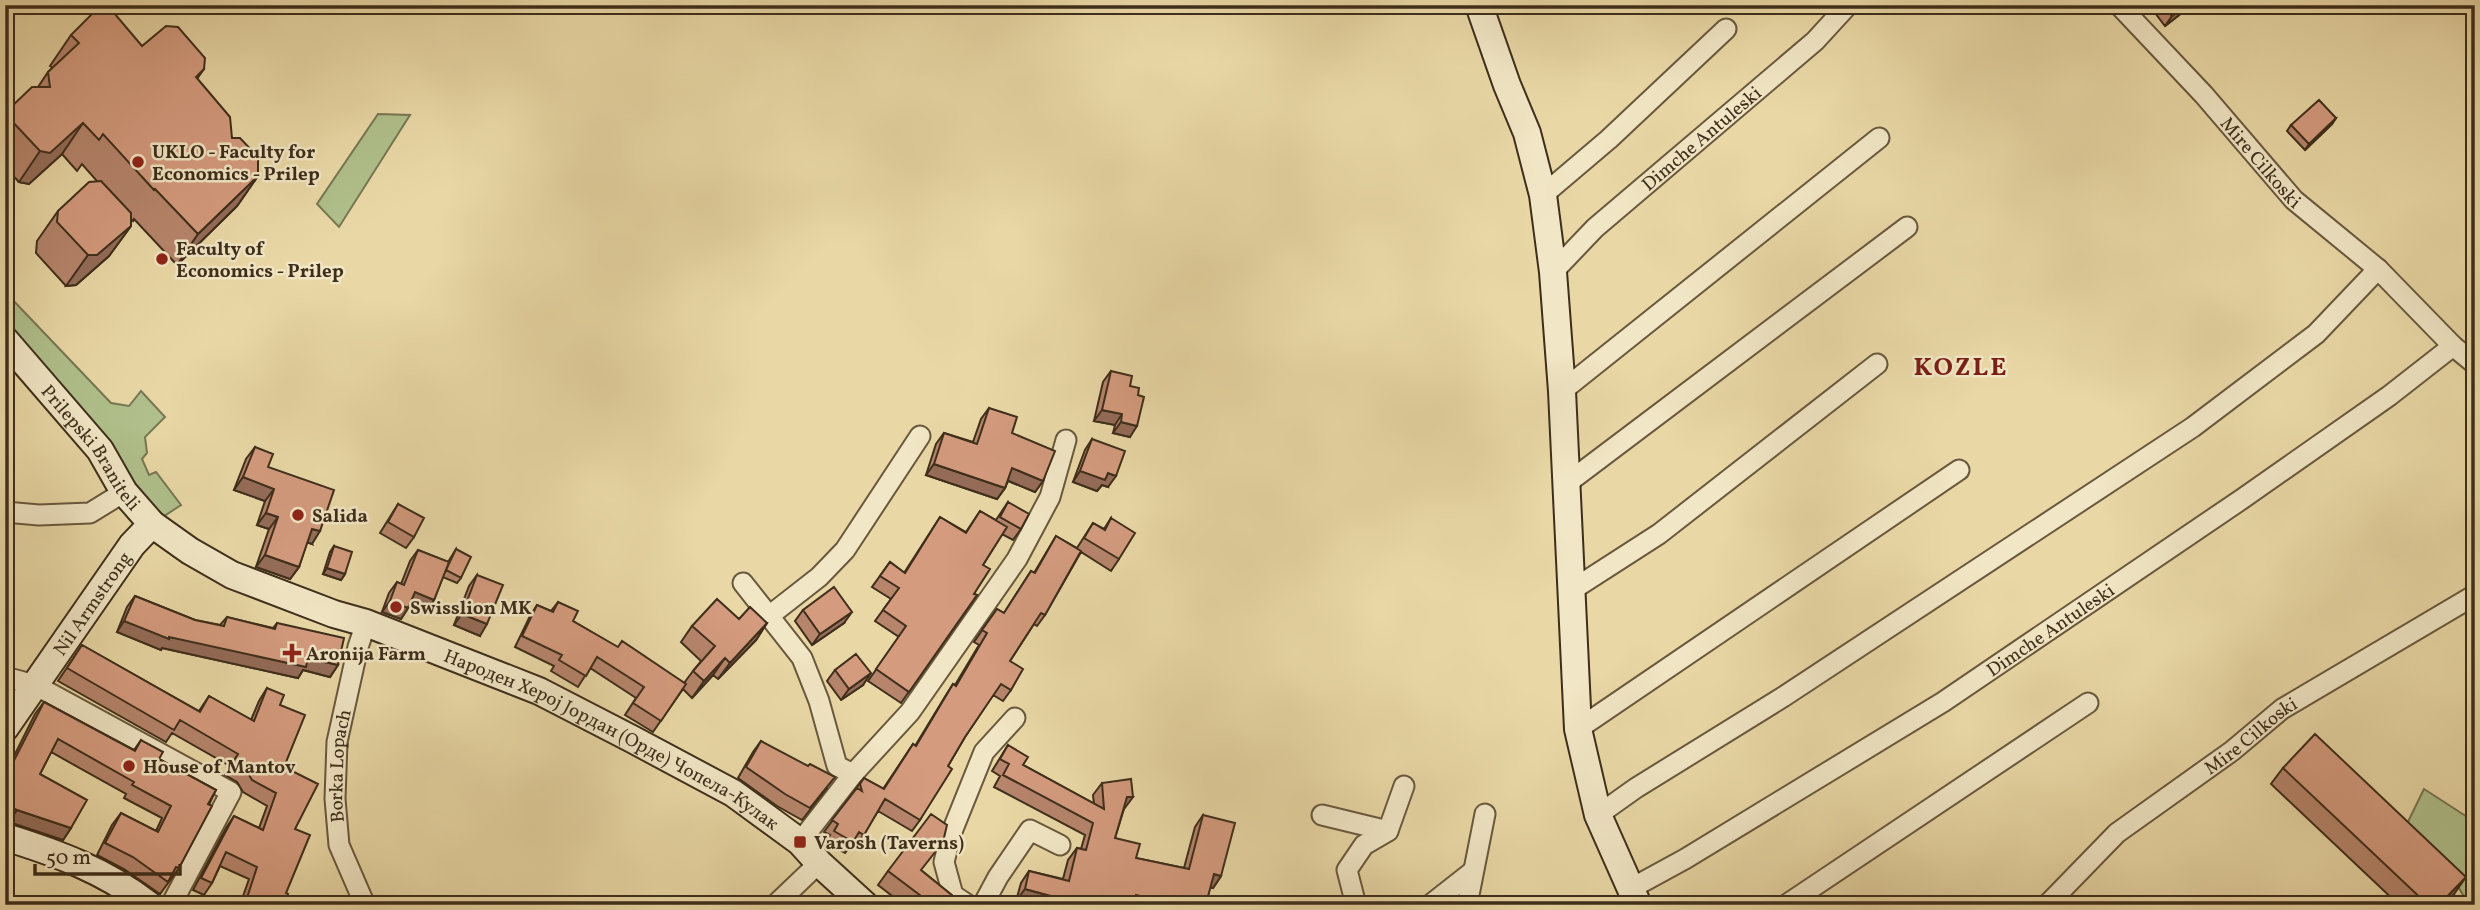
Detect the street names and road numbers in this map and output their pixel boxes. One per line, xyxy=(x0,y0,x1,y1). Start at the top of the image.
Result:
street label: Dimche Antuleski xyxy=(1637,81,1768,198)
street label: Mire Cilkoski xyxy=(2213,112,2306,216)
street label: Prilepski Braniteli xyxy=(34,380,146,517)
street label: Nil Armstrong xyxy=(48,547,139,662)
street label: Dimche Antuleski xyxy=(1982,578,2121,684)
street label: Народен Херој Јордан (Орде) Чопела-Кулак xyxy=(440,644,784,837)
street label: Mire Cilkoski xyxy=(2200,692,2303,782)
street label: Borka Lopach xyxy=(324,707,359,823)

